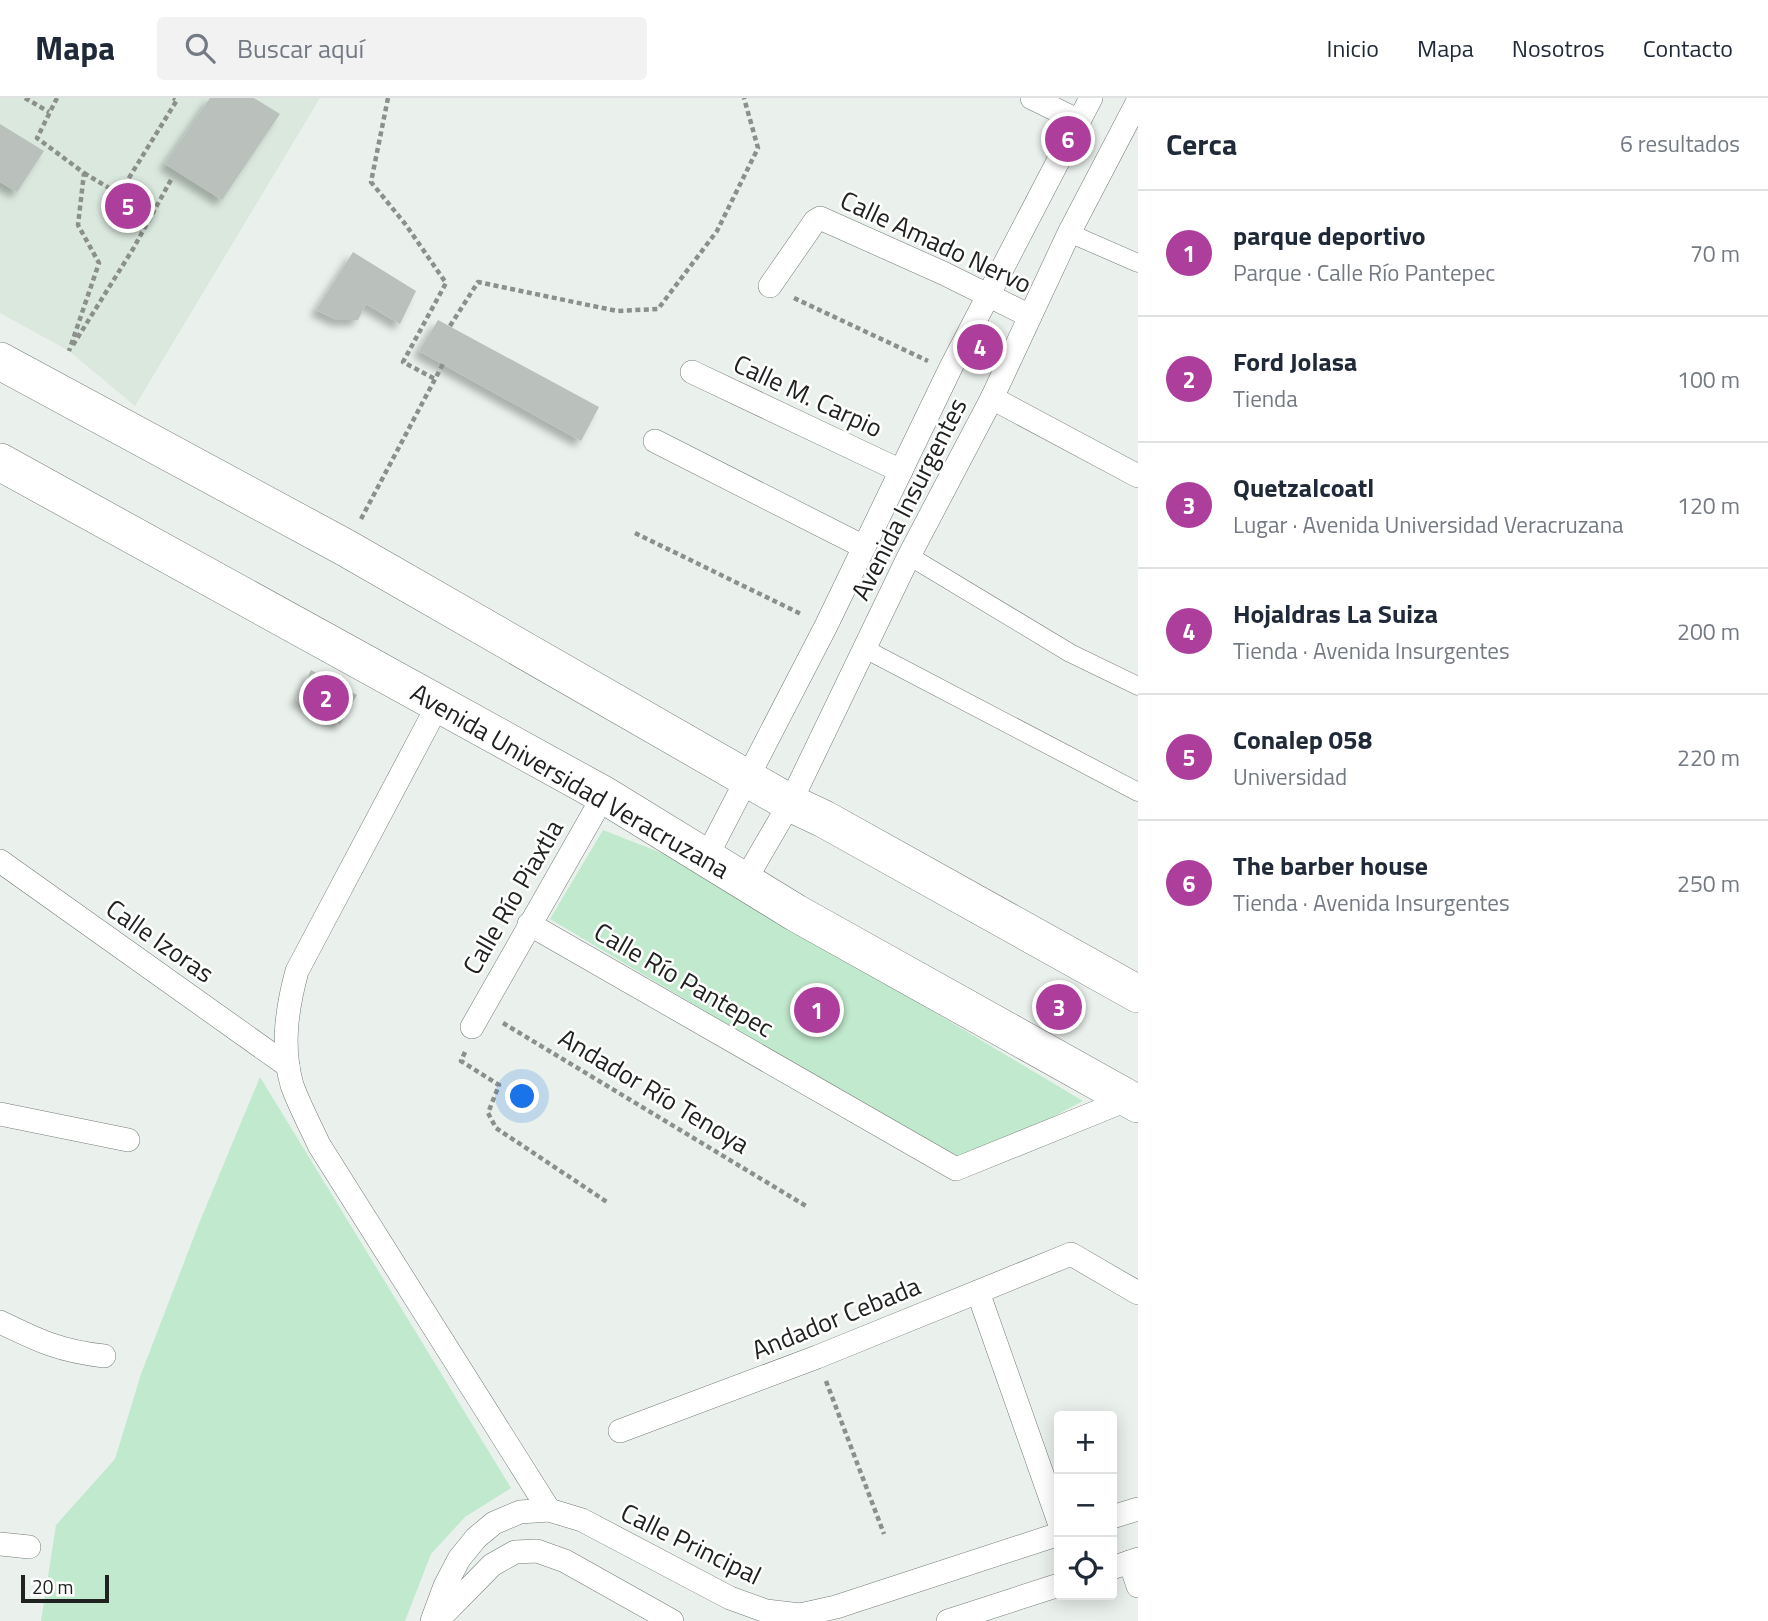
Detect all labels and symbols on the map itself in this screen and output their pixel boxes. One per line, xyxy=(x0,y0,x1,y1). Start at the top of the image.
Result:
pin: 6 xyxy=(1045,113,1091,165)
pin: 5 xyxy=(105,180,151,232)
street label: Calle Amado Nervo xyxy=(834,180,1038,303)
pin: 4 xyxy=(957,321,1003,373)
street label: Calle M. Carpio xyxy=(727,344,889,447)
street label: Avenida Insurgentes xyxy=(841,391,976,607)
pin: 2 xyxy=(303,672,349,724)
street label: Avenida Universidad Veracruzana xyxy=(403,673,737,888)
street label: Calle Río Piaxtla xyxy=(452,812,573,982)
street label: Calle Izoras xyxy=(98,889,222,992)
street label: Calle Río Pantepec xyxy=(587,912,781,1047)
pin: 3 xyxy=(1036,981,1082,1033)
pin: 1 xyxy=(794,984,840,1036)
street label: Andador Río Tenoya xyxy=(551,1018,757,1163)
your location xyxy=(505,1079,539,1113)
street label: Andador Cebada xyxy=(746,1266,926,1369)
street label: Calle Principal xyxy=(614,1493,768,1594)
scale bar xyxy=(21,1572,108,1604)

